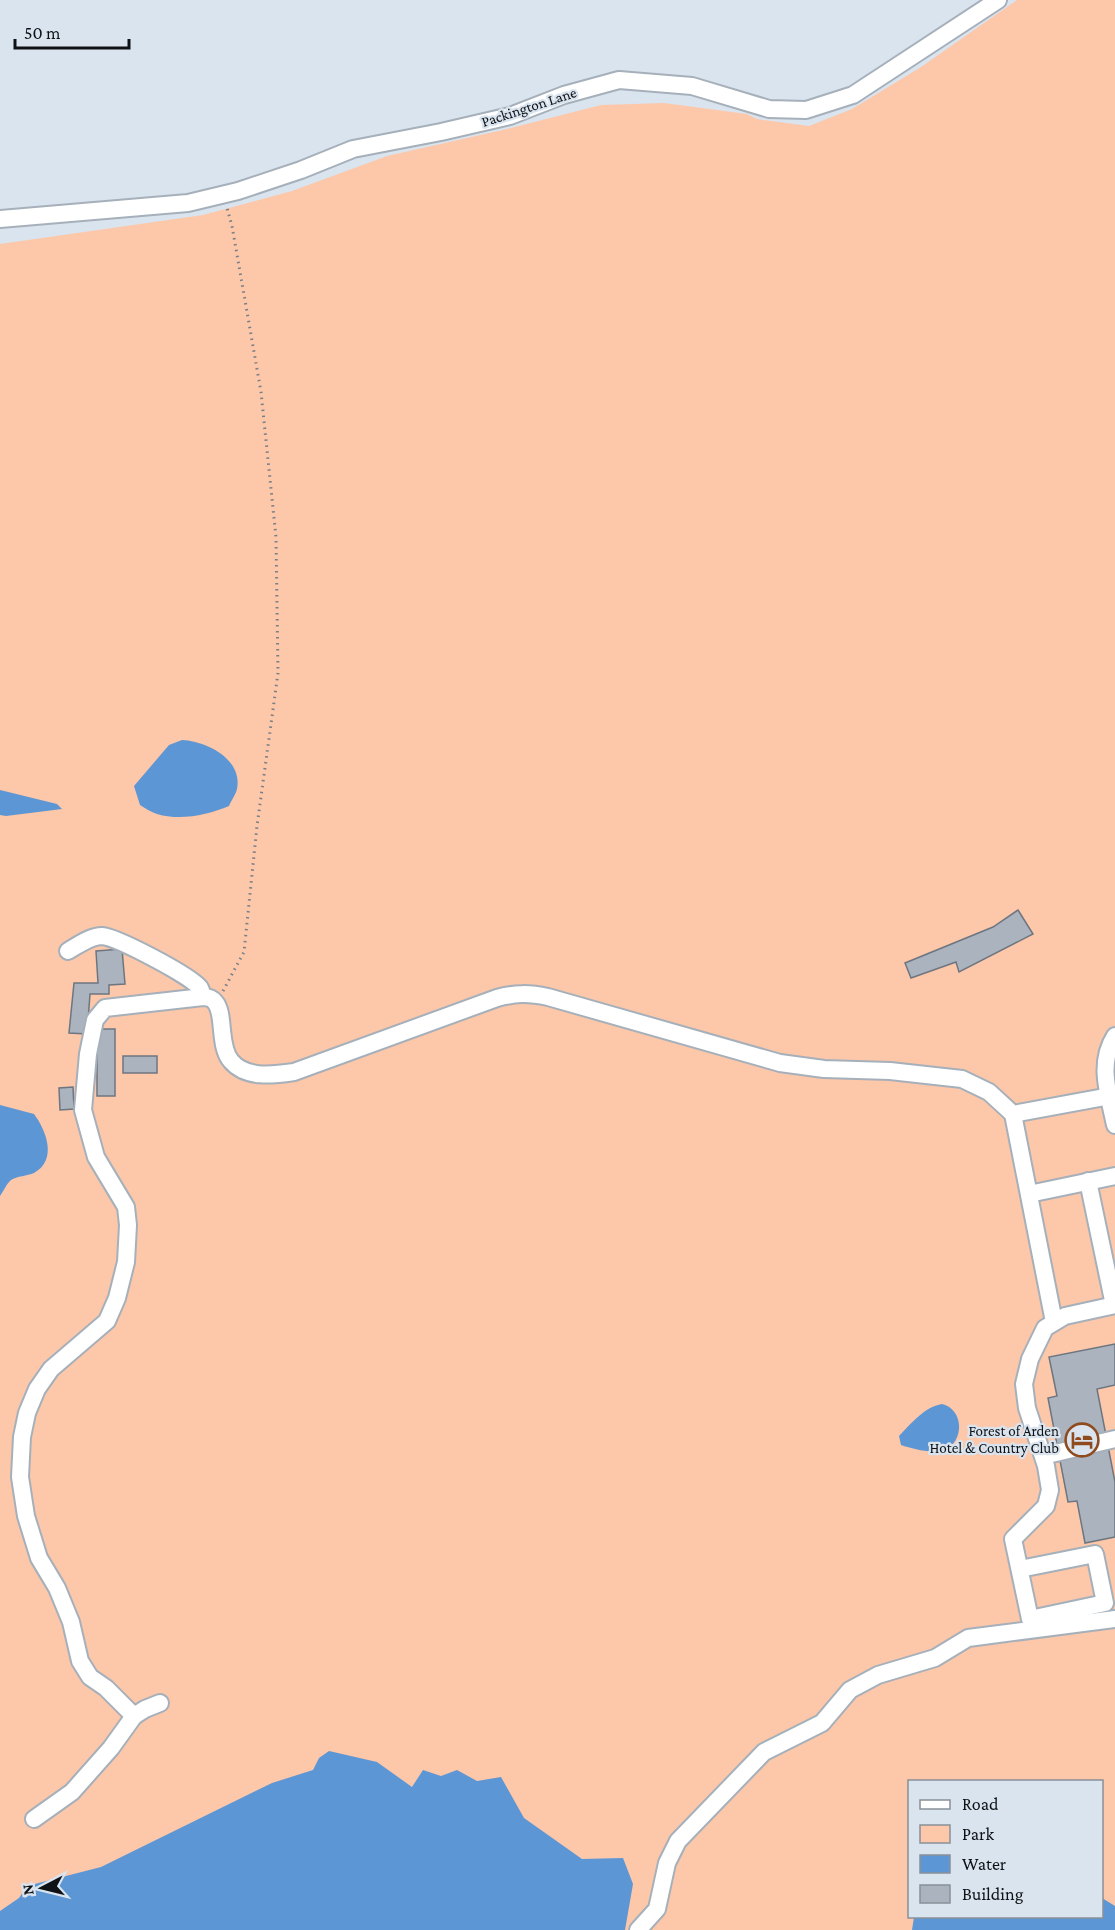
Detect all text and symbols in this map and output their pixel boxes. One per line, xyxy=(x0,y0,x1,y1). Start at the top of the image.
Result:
scale bar xyxy=(15,12,129,50)
text: 50 m xyxy=(24,23,61,43)
street label: Packington Lane xyxy=(479,84,579,131)
hotel icon: Forest of Arden Hotel & Country Club xyxy=(1064,1422,1100,1458)
place label: Forest of Arden Hotel & Country Club xyxy=(930,1423,1059,1457)
legend xyxy=(908,1780,1103,1918)
text: Road xyxy=(962,1794,999,1814)
text: Park xyxy=(962,1824,994,1844)
text: Water xyxy=(962,1854,1007,1874)
north arrow xyxy=(12,1858,72,1918)
text: N xyxy=(18,1883,37,1896)
text: Building xyxy=(962,1884,1024,1904)

